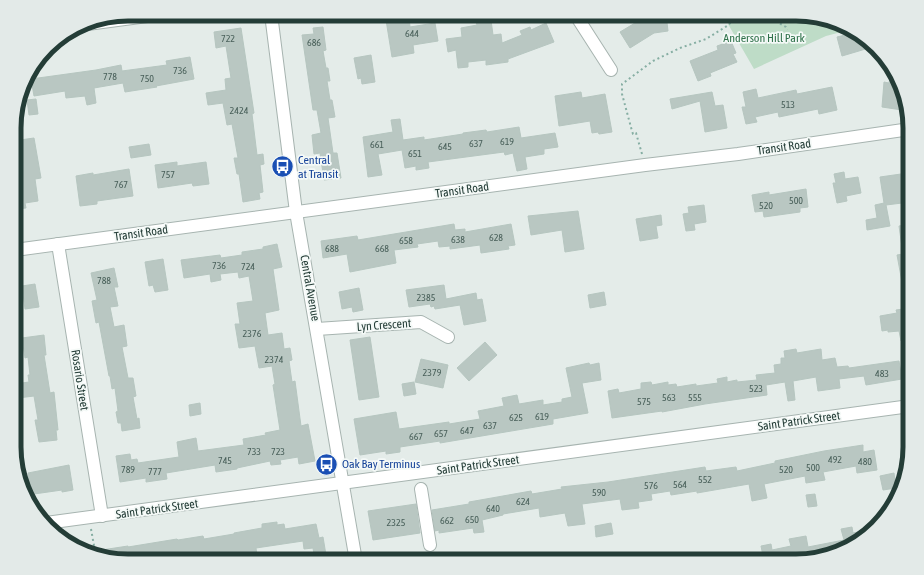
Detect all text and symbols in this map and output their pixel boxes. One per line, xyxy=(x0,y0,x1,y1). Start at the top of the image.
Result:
house number: 644 xyxy=(405,28,419,39)
park label: Anderson Hill Park xyxy=(723,31,805,45)
house number: 722 xyxy=(221,33,235,44)
house number: 686 xyxy=(307,37,321,48)
house number: 736 xyxy=(173,65,187,76)
house number: 778 xyxy=(103,71,117,82)
house number: 750 xyxy=(140,73,154,84)
house number: 513 xyxy=(781,99,795,110)
house number: 2424 xyxy=(230,105,249,116)
house number: 619 xyxy=(500,136,514,147)
street label: Transit Road xyxy=(756,136,812,158)
house number: 637 xyxy=(469,138,483,149)
house number: 661 xyxy=(370,139,384,150)
house number: 645 xyxy=(438,141,452,152)
house number: 651 xyxy=(408,148,422,159)
place label: Central at Transit xyxy=(298,153,339,181)
bus stop icon: Central at Transit xyxy=(269,154,295,180)
house number: 757 xyxy=(161,169,175,180)
house number: 767 xyxy=(114,179,128,190)
street label: Transit Road xyxy=(434,179,490,201)
house number: 500 xyxy=(789,195,803,206)
house number: 520 xyxy=(759,200,773,211)
street label: Transit Road xyxy=(113,222,169,244)
house number: 628 xyxy=(489,232,503,243)
house number: 638 xyxy=(451,234,465,245)
house number: 658 xyxy=(399,235,413,246)
house number: 688 xyxy=(325,243,339,254)
house number: 668 xyxy=(375,243,389,254)
street label: Central Avenue xyxy=(297,254,323,322)
house number: 736 xyxy=(212,260,226,271)
house number: 724 xyxy=(241,261,255,272)
house number: 788 xyxy=(97,275,111,286)
house number: 2385 xyxy=(417,292,436,303)
street label: Lyn Crescent xyxy=(356,316,412,334)
house number: 2376 xyxy=(243,328,262,339)
street label: Rosario Street xyxy=(68,349,92,412)
house number: 2374 xyxy=(265,354,284,365)
house number: 2379 xyxy=(423,367,442,378)
house number: 483 xyxy=(875,368,889,379)
house number: 523 xyxy=(749,383,763,394)
house number: 563 xyxy=(662,392,676,403)
house number: 555 xyxy=(688,392,702,403)
house number: 575 xyxy=(637,396,651,407)
street label: Saint Patrick Street xyxy=(757,408,842,434)
house number: 619 xyxy=(535,411,549,422)
house number: 625 xyxy=(509,412,523,423)
house number: 637 xyxy=(483,420,497,431)
house number: 647 xyxy=(460,425,474,436)
house number: 657 xyxy=(434,428,448,439)
house number: 667 xyxy=(409,431,423,442)
house number: 733 xyxy=(247,446,261,457)
house number: 723 xyxy=(271,446,285,457)
bus stop icon: Oak Bay Terminus xyxy=(313,451,339,477)
street label: Saint Patrick Street xyxy=(436,452,521,478)
house number: 492 xyxy=(828,454,842,465)
house number: 745 xyxy=(218,455,232,466)
house number: 480 xyxy=(858,456,872,467)
place label: Oak Bay Terminus xyxy=(342,457,420,471)
house number: 500 xyxy=(806,462,820,473)
house number: 789 xyxy=(121,464,135,475)
house number: 520 xyxy=(779,464,793,475)
house number: 777 xyxy=(148,466,162,477)
house number: 552 xyxy=(698,474,712,485)
house number: 564 xyxy=(673,479,687,490)
house number: 576 xyxy=(644,480,658,491)
house number: 590 xyxy=(592,487,606,498)
street label: Saint Patrick Street xyxy=(115,496,200,522)
house number: 624 xyxy=(516,496,530,507)
house number: 640 xyxy=(486,503,500,514)
house number: 650 xyxy=(465,514,479,525)
house number: 662 xyxy=(440,515,454,526)
house number: 2325 xyxy=(387,517,406,528)

